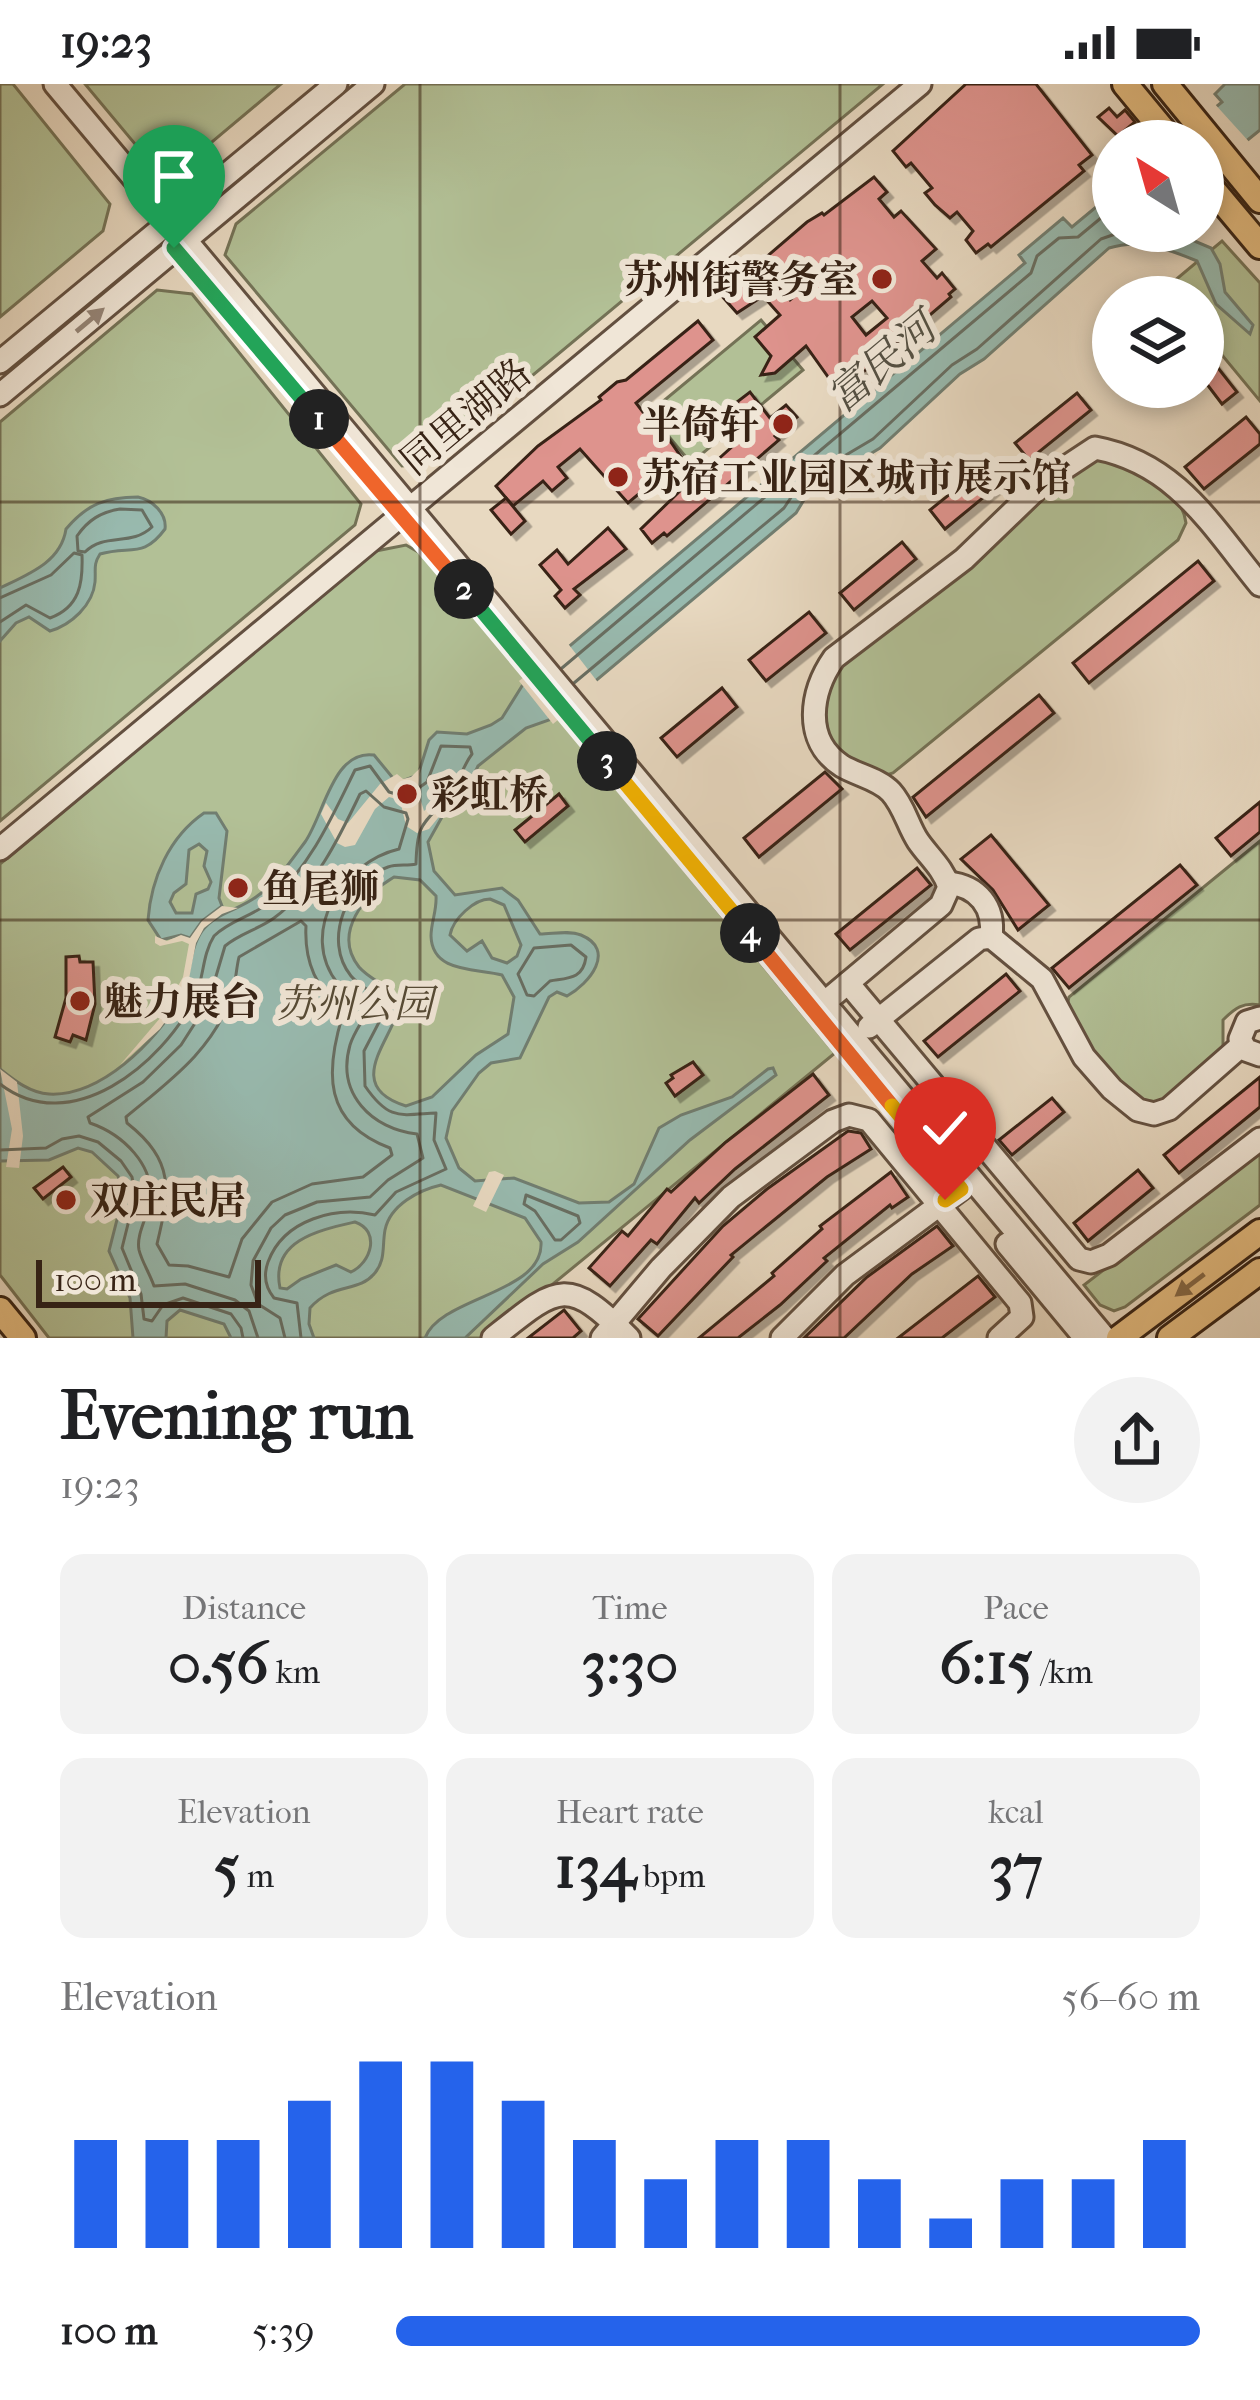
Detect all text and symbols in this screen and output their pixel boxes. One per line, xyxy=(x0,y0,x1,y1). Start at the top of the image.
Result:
text: 19:23 xyxy=(60,16,152,69)
north arrow xyxy=(1092,120,1224,252)
map controls xyxy=(1092,120,1224,408)
pin xyxy=(123,125,225,248)
icon: arrive xyxy=(141,143,207,209)
place label: 苏州街警务室 xyxy=(624,257,858,303)
marker: 苏州街警务室 xyxy=(869,266,895,292)
button: layers xyxy=(1092,276,1224,408)
water label: 富民河 xyxy=(818,299,951,422)
one-way arrow xyxy=(74,307,105,333)
street label: 同里湖路 xyxy=(391,349,540,485)
pin: 1 xyxy=(289,389,349,449)
text: 1 xyxy=(313,399,325,438)
place label: 半倚轩 xyxy=(642,402,759,448)
marker: 半倚轩 xyxy=(770,411,796,437)
place label: 苏宿工业园区城市展示馆 xyxy=(642,455,1071,501)
marker: 苏宿工业园区城市展示馆 xyxy=(605,464,631,490)
pin: 2 xyxy=(434,559,494,619)
text: 2 xyxy=(456,569,472,608)
pin: 3 xyxy=(577,731,637,791)
text: 3 xyxy=(600,741,614,780)
place label: 彩虹桥 xyxy=(431,772,548,818)
marker: 彩虹桥 xyxy=(394,781,420,807)
place label: 鱼尾狮 xyxy=(262,866,379,912)
marker: 鱼尾狮 xyxy=(225,875,251,901)
pin: 4 xyxy=(720,903,780,963)
text: 4 xyxy=(740,913,760,952)
place label: 魅力展台 xyxy=(104,979,260,1025)
park label: 苏州公园 xyxy=(277,981,439,1027)
marker: 魅力展台 xyxy=(67,988,93,1014)
pin xyxy=(894,1077,996,1200)
icon: check xyxy=(912,1095,978,1161)
place label: 双庄民居 xyxy=(90,1178,246,1224)
marker: 双庄民居 xyxy=(53,1187,79,1213)
scale bar xyxy=(36,1254,261,1307)
text: 100 m xyxy=(54,1261,137,1300)
one-way arrow xyxy=(1174,1273,1205,1297)
button: share xyxy=(1074,1377,1200,1503)
text: Evening run xyxy=(60,1378,413,1455)
text: 19:23 xyxy=(60,1462,140,1508)
text: Distance xyxy=(182,1589,306,1628)
text: Time xyxy=(593,1589,668,1628)
text: Pace xyxy=(983,1589,1049,1628)
text: 0.56 xyxy=(168,1628,269,1699)
text: 3:30 xyxy=(582,1628,678,1699)
text: 6:15 xyxy=(939,1628,1033,1699)
text: km xyxy=(269,1653,320,1692)
text: /km xyxy=(1033,1653,1093,1692)
text: Elevation xyxy=(177,1793,311,1832)
text: Heart rate xyxy=(556,1793,704,1832)
text: kcal xyxy=(988,1793,1044,1832)
text: 5 xyxy=(214,1832,240,1903)
text: 134 xyxy=(555,1832,636,1903)
text: 37 xyxy=(989,1832,1043,1903)
text: m xyxy=(240,1857,274,1896)
text: bpm xyxy=(636,1857,706,1896)
text: Elevation xyxy=(60,1974,218,2020)
text: 56–60 m xyxy=(1062,1974,1200,2020)
text: 100 m xyxy=(60,2308,158,2354)
text: 5:39 xyxy=(252,2308,315,2354)

